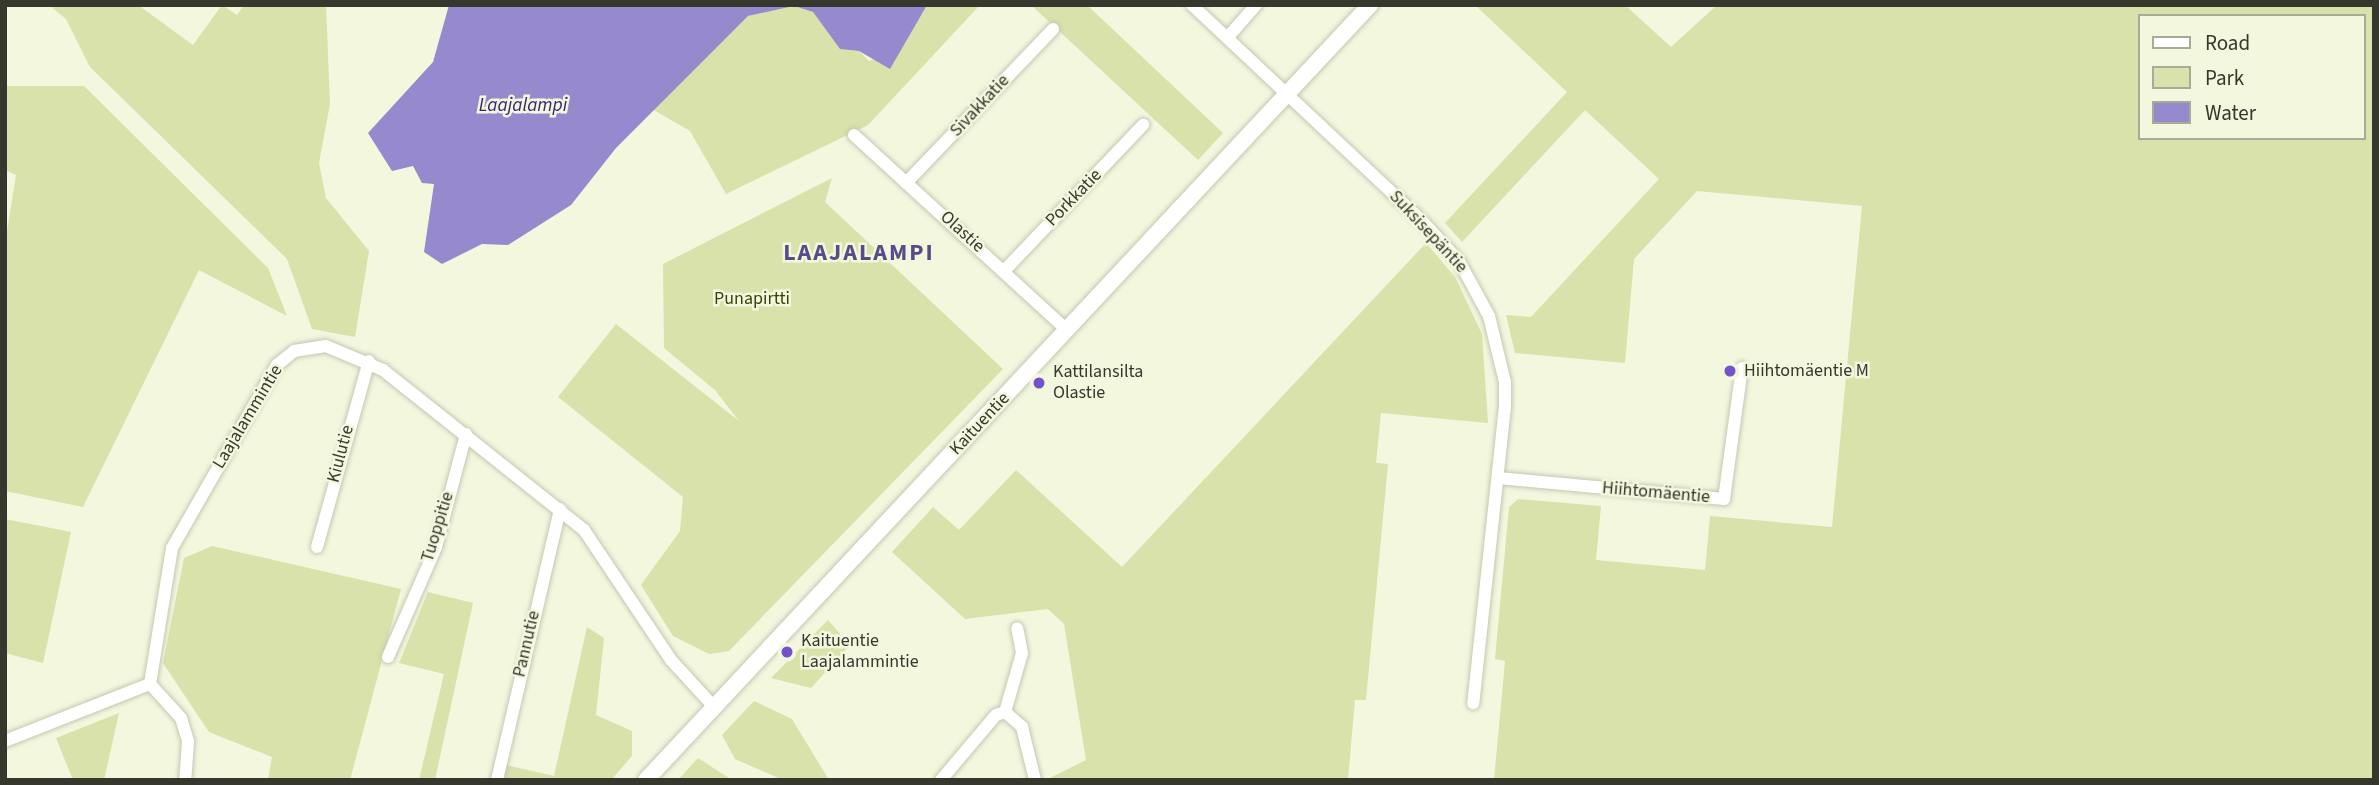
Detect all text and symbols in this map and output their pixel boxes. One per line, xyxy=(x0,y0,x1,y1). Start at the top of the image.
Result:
legend xyxy=(2138,14,2365,140)
text: Road xyxy=(2205,28,2250,58)
text: Park xyxy=(2205,63,2244,93)
street label: Sivakkatie xyxy=(946,70,1014,142)
water label: Laajalampi xyxy=(479,95,567,117)
text: Water xyxy=(2205,98,2256,128)
street label: Porkkatie xyxy=(1041,165,1107,231)
street label: Suksisepäntie xyxy=(1384,186,1472,278)
street label: Olastie xyxy=(935,206,989,258)
district label: LAAJALAMPI xyxy=(784,239,934,267)
park label: Punapirtti xyxy=(714,288,790,310)
place label: Hiihtomäentie M xyxy=(1744,360,1869,382)
street label: Laajalammintie xyxy=(208,361,288,473)
place label: Kattilansilta Olastie xyxy=(1053,362,1143,404)
marker: Hiihtomäentie M xyxy=(1722,363,1738,379)
marker: Kattilansilta Olastie xyxy=(1031,375,1047,391)
street label: Kaituentie xyxy=(945,388,1015,460)
street label: Kiulutie xyxy=(323,423,359,485)
street label: Hiihtomäentie xyxy=(1601,478,1711,508)
street label: Tuoppitie xyxy=(417,489,459,565)
street label: Pannutie xyxy=(509,609,545,679)
place label: Kaituentie Laajalammintie xyxy=(801,631,919,674)
marker: Kaituentie Laajalammintie xyxy=(779,644,795,660)

